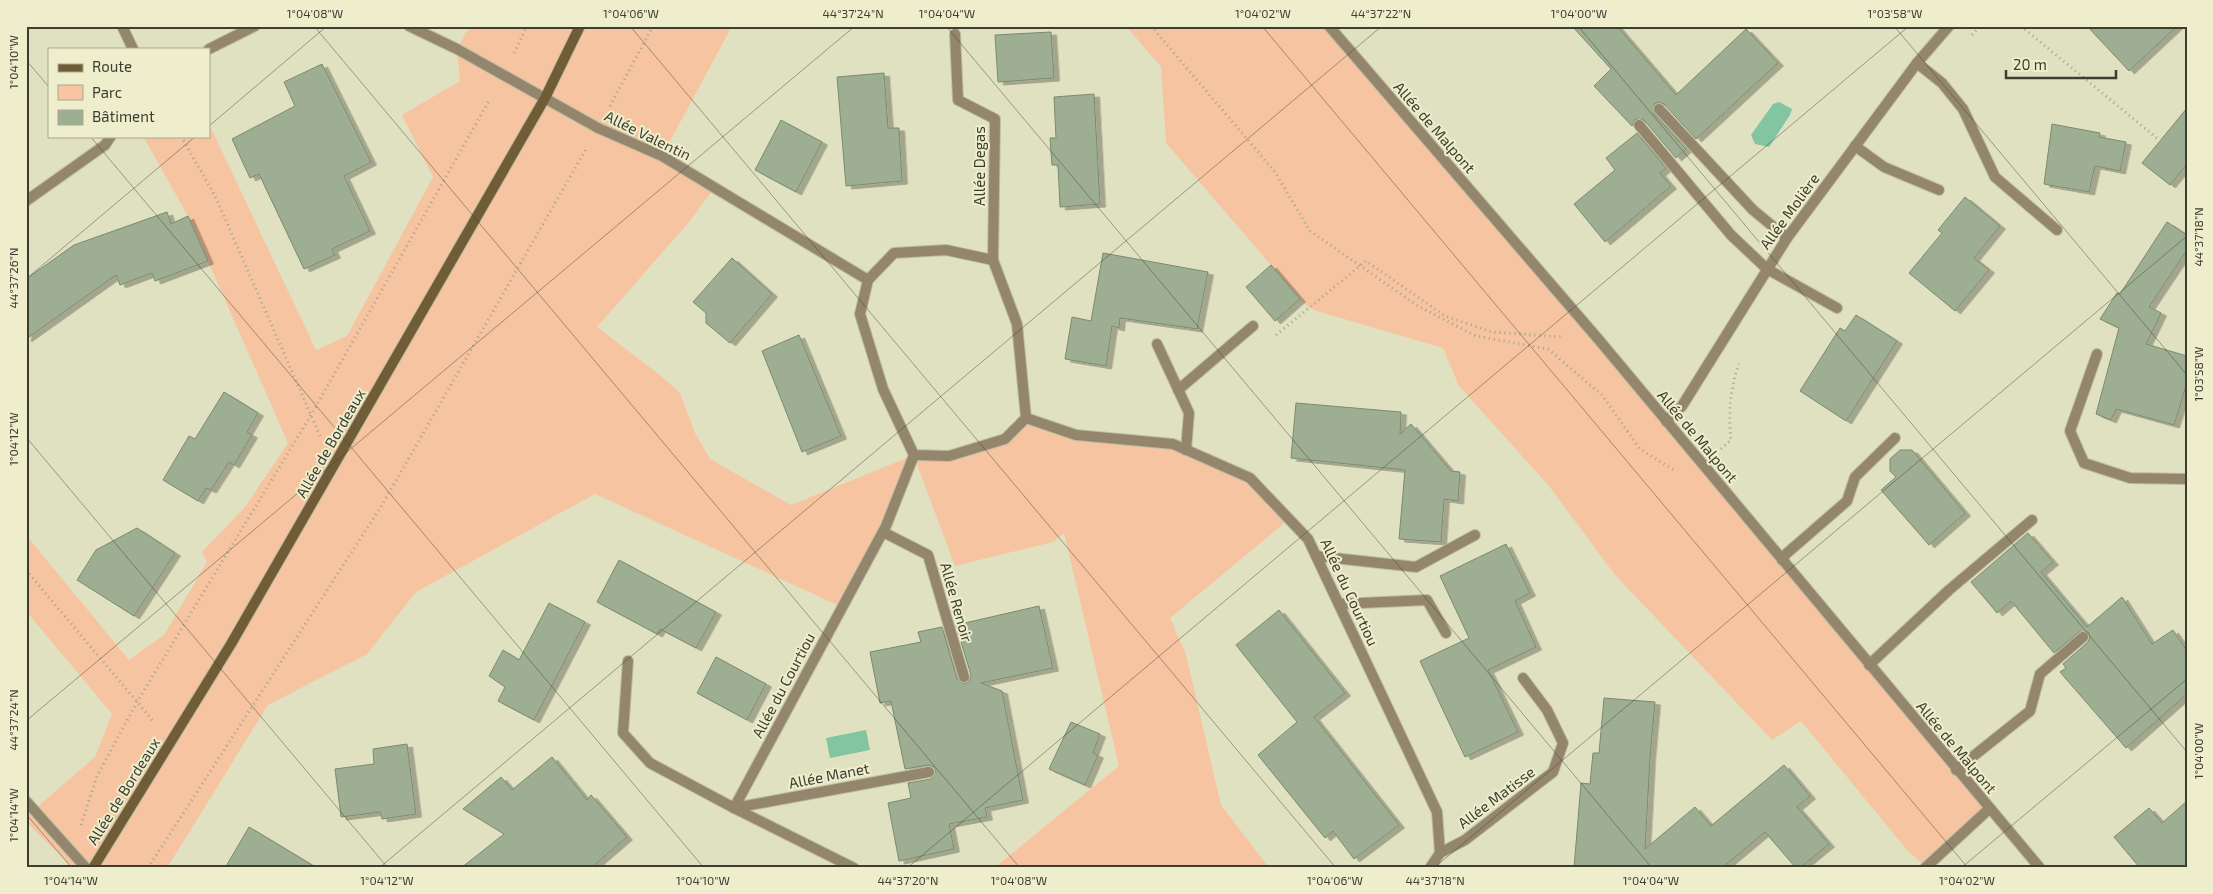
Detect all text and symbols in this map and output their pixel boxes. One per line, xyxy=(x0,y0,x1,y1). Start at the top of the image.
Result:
text: 1°04'08"W xyxy=(287,6,343,20)
text: 1°04'06"W xyxy=(603,6,659,20)
text: 44°37'24"N xyxy=(822,6,884,20)
text: 1°04'04"W xyxy=(919,6,975,20)
text: 1°04'02"W xyxy=(1235,6,1291,20)
text: 44°37'22"N xyxy=(1351,6,1411,20)
text: 1°04'00"W xyxy=(1551,6,1607,20)
text: 1°03'58"W xyxy=(1868,6,1922,20)
text: 1°04'10"W xyxy=(6,35,20,89)
legend xyxy=(48,48,210,138)
scale bar xyxy=(2006,48,2116,80)
text: 20 m xyxy=(2013,55,2047,73)
text: Route xyxy=(92,57,132,75)
street label: Allée de Malpont xyxy=(1390,78,1480,177)
text: Parc xyxy=(92,83,122,101)
street label: Allée Valentin xyxy=(602,106,694,164)
text: Bâtiment xyxy=(92,107,155,125)
street label: Allée Degas xyxy=(970,126,988,206)
street label: Allée Molière xyxy=(1755,170,1823,252)
text: 44°37'18"N xyxy=(2191,207,2205,267)
text: 44°37'26"N xyxy=(6,248,20,308)
text: 1°03'58"W xyxy=(2191,347,2205,401)
street label: Allée de Bordeaux xyxy=(292,385,369,501)
street label: Allée de Malpont xyxy=(1654,386,1742,486)
text: 1°04'12"W xyxy=(6,412,20,466)
street label: Allée du Courtiou xyxy=(1317,535,1383,649)
street label: Allée Renoir xyxy=(937,560,977,644)
street label: Allée du Courtiou xyxy=(748,629,818,741)
text: 44°37'24"N xyxy=(6,689,20,751)
street label: Allée de Malpont xyxy=(1913,697,2001,797)
text: 1°04'00"W xyxy=(2191,723,2205,779)
street label: Allée de Bordeaux xyxy=(83,734,163,848)
street label: Allée Manet xyxy=(787,758,871,792)
street label: Allée Matisse xyxy=(1454,762,1538,832)
text: 1°04'14"W xyxy=(6,788,20,842)
text: 1°04'14"W xyxy=(44,873,98,887)
text: 1°04'12"W xyxy=(360,873,414,887)
text: 1°04'10"W xyxy=(676,873,730,887)
text: 44°37'20"N xyxy=(877,873,939,887)
text: 1°04'08"W xyxy=(991,873,1047,887)
text: 1°04'06"W xyxy=(1307,873,1363,887)
text: 44°37'18"N xyxy=(1405,873,1465,887)
text: 1°04'04"W xyxy=(1623,873,1679,887)
text: 1°04'02"W xyxy=(1939,873,1995,887)

